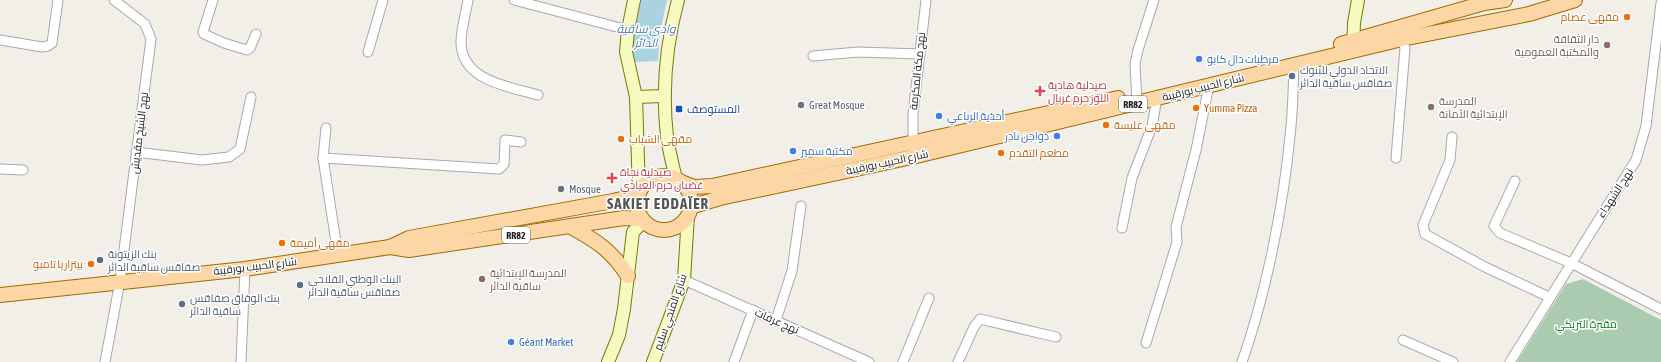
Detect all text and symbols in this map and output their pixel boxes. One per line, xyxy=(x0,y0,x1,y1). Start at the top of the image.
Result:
place label: مقهى عصام xyxy=(1560,11,1619,25)
marker: مقهى عصام xyxy=(1622,12,1632,22)
water label: وادي ساقية الدائر xyxy=(616,22,677,50)
street label: نهج مكة المكرمة xyxy=(907,31,929,111)
place label: دار الثقافة والمكتبة العمومية xyxy=(1515,33,1599,59)
marker: دار الثقافة والمكتبة العمومية xyxy=(1602,40,1612,50)
place label: مرطبات دال كابو xyxy=(1207,53,1279,66)
marker: مرطبات دال كابو xyxy=(1194,54,1204,64)
place label: الاتحاد الدولي للبنوك صفاقس ساقية الدائر xyxy=(1299,64,1392,90)
street label: شارع الحبيب بورقيبة xyxy=(1161,71,1246,105)
marker: الاتحاد الدولي للبنوك صفاقس ساقية الدائر xyxy=(1287,71,1297,81)
place label: صيدلية هادية اللوز حرم غربال xyxy=(1048,79,1109,106)
marker: صيدلية هادية اللوز حرم غربال xyxy=(1035,86,1045,96)
street label: نهج الشيخ مقديش xyxy=(128,91,152,175)
place label: المدرسة الإبتدائية الأمانة xyxy=(1439,95,1508,121)
road number: RR82 xyxy=(1119,96,1147,112)
place label: Great Mosque xyxy=(809,99,865,111)
marker: Great Mosque xyxy=(796,100,806,110)
place label: Yumma Pizza xyxy=(1204,102,1257,114)
marker: المدرسة الإبتدائية الأمانة xyxy=(1426,102,1436,112)
place label: المستوصف xyxy=(687,103,740,116)
marker: Yumma Pizza xyxy=(1191,103,1201,113)
marker: المستوصف xyxy=(674,104,684,114)
place label: أحذية الرباعي xyxy=(947,109,1004,125)
marker: أحذية الرباعي xyxy=(934,111,944,121)
place label: مقهى عليسة xyxy=(1114,119,1176,132)
marker: مقهى عليسة xyxy=(1101,120,1111,130)
place label: دواجن نادر xyxy=(1004,130,1049,143)
marker: دواجن نادر xyxy=(1052,131,1062,141)
place label: مقهى الشباب xyxy=(629,133,692,146)
marker: مقهى الشباب xyxy=(616,134,626,144)
place label: مكتبة سمير xyxy=(800,145,853,158)
marker: مكتبة سمير xyxy=(788,146,798,156)
street label: شارع الحبيب بورقيبة xyxy=(845,147,930,179)
place label: مطعم التقدم xyxy=(1009,147,1069,161)
marker: مطعم التقدم xyxy=(996,148,1006,158)
place label: صيدلية نجاة غضبان حرم العيادي xyxy=(620,166,704,194)
street label: نهج الشهداء xyxy=(1595,166,1637,221)
marker: صيدلية نجاة غضبان حرم العيادي xyxy=(607,173,617,183)
place label: Mosque xyxy=(569,183,601,195)
marker: Mosque xyxy=(556,184,566,194)
district label: SAKIET EDDAÏER xyxy=(607,195,709,212)
road number: RR82 xyxy=(502,227,530,243)
place label: مقهى أميمة xyxy=(290,236,350,250)
marker: مقهى أميمة xyxy=(277,238,287,248)
place label: بنك الزيتونة صفاقس ساقية الدائر xyxy=(107,248,200,274)
marker: بنك الزيتونة صفاقس ساقية الدائر xyxy=(95,255,105,265)
street label: شارع الحبيب بورقيبة xyxy=(213,255,298,279)
place label: بيتزاريا تامبو xyxy=(33,258,83,271)
marker: بيتزاريا تامبو xyxy=(86,259,96,269)
place label: المدرسة الإبتدائية ساقية الدائر xyxy=(489,267,567,293)
street label: شارع المنجي سليم xyxy=(651,272,692,353)
place label: البنك الوطني الفلاحي صفاقس ساقية الدائر xyxy=(307,273,401,299)
marker: المدرسة الإبتدائية ساقية الدائر xyxy=(477,274,487,284)
marker: البنك الوطني الفلاحي صفاقس ساقية الدائر xyxy=(295,280,305,290)
place label: بنك الوفاق صفاقس ساقية الدائر xyxy=(189,292,280,318)
marker: بنك الوفاق صفاقس ساقية الدائر xyxy=(177,299,187,309)
street label: نهج عرفات xyxy=(752,306,801,338)
park label: مقبرة التريكي xyxy=(1555,318,1617,333)
place label: Géant Market xyxy=(519,336,573,348)
marker: Géant Market xyxy=(506,337,516,347)

